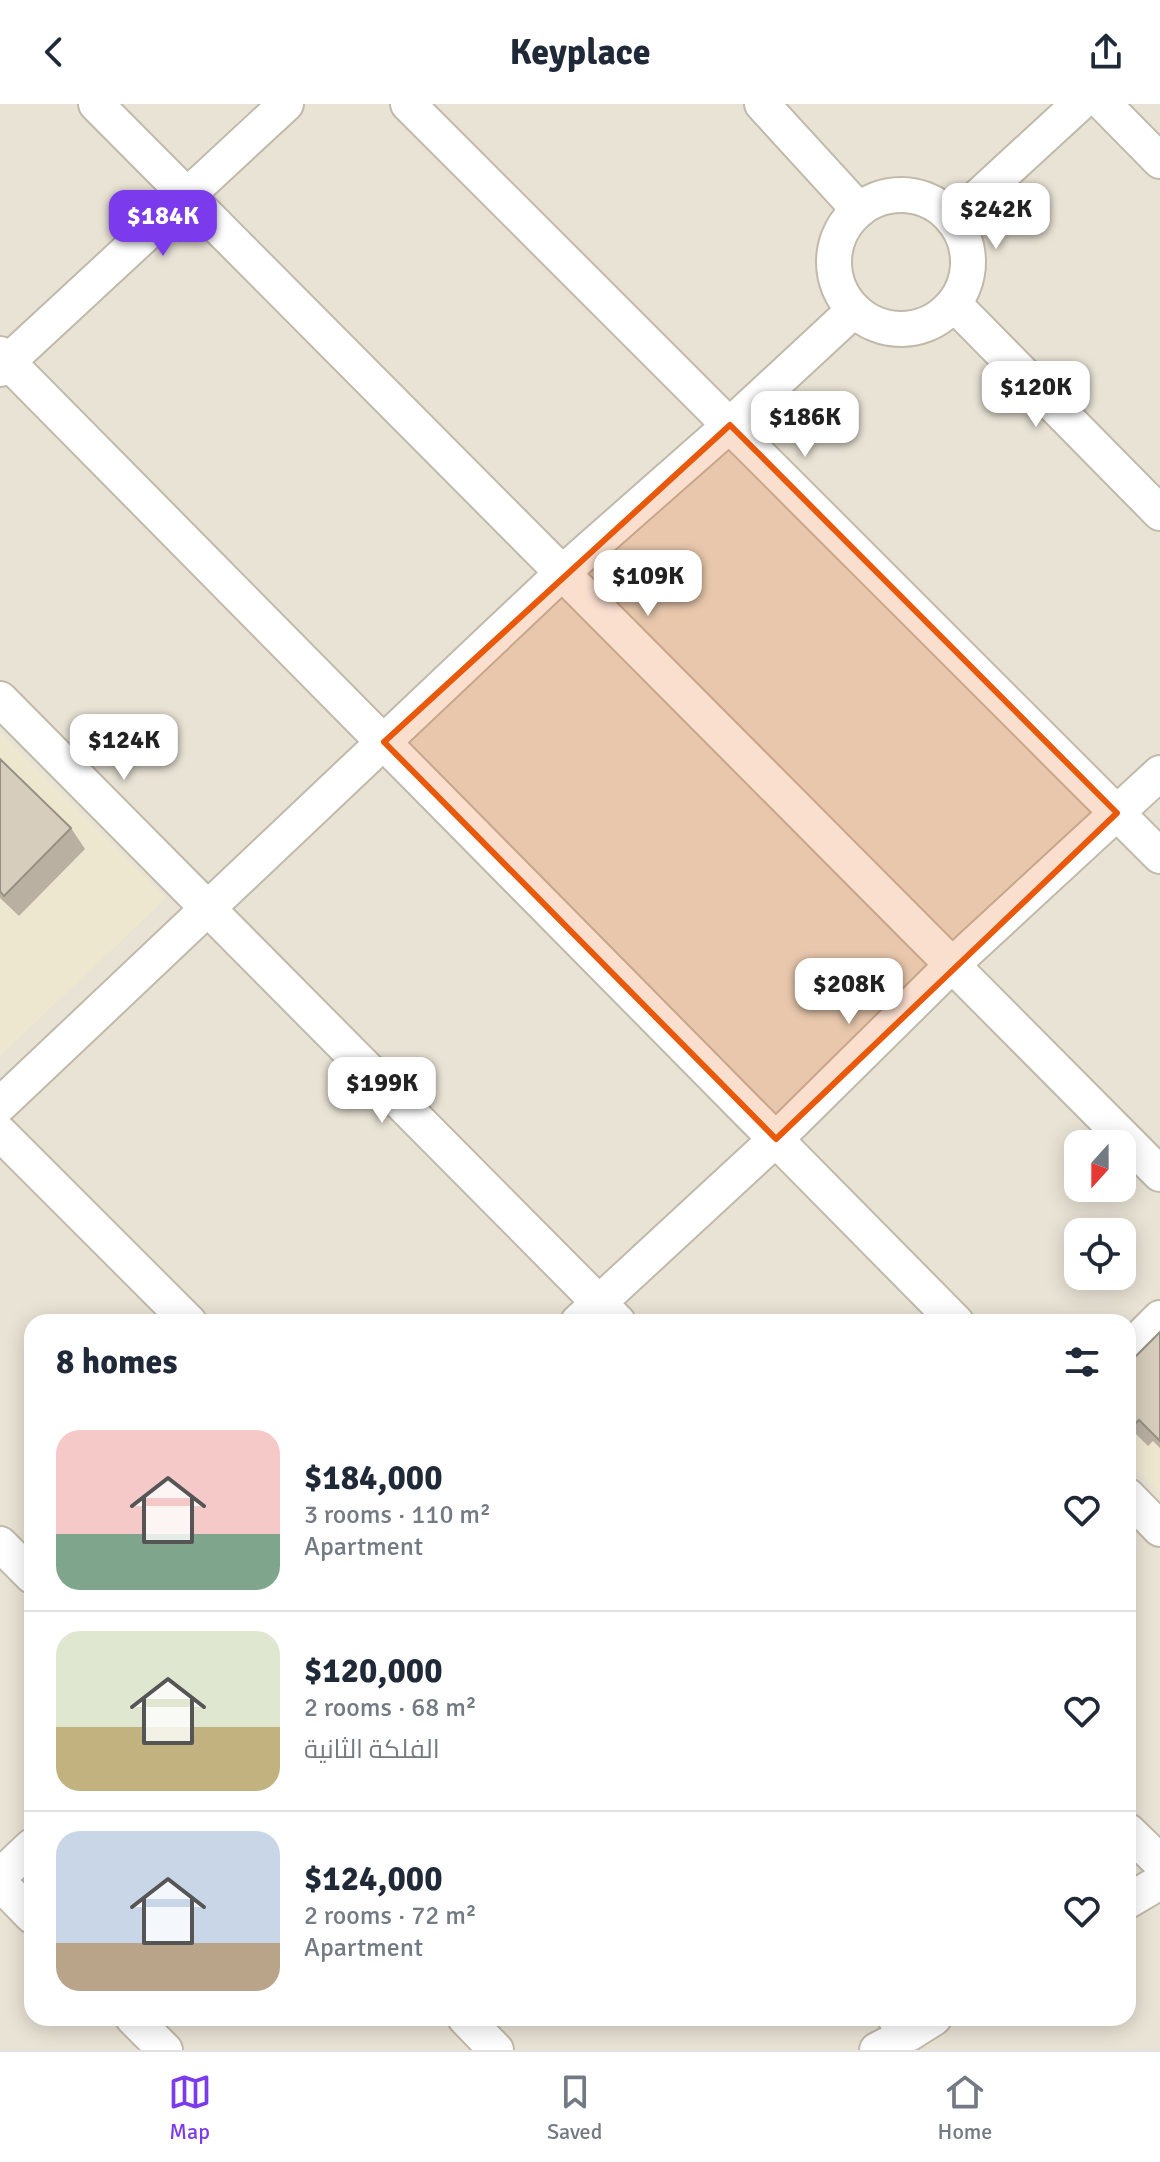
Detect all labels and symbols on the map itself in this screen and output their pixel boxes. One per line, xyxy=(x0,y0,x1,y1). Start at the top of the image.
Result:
pin: $242K xyxy=(940,183,1052,251)
pin: $184K xyxy=(107,190,219,258)
pin: $120K xyxy=(980,361,1092,429)
pin: $186K xyxy=(749,391,861,459)
pin: $109K xyxy=(592,550,704,618)
pin: $124K xyxy=(68,714,180,782)
pin: $208K xyxy=(793,958,905,1026)
pin: $199K xyxy=(326,1057,438,1125)
north arrow xyxy=(1064,1130,1136,1202)

